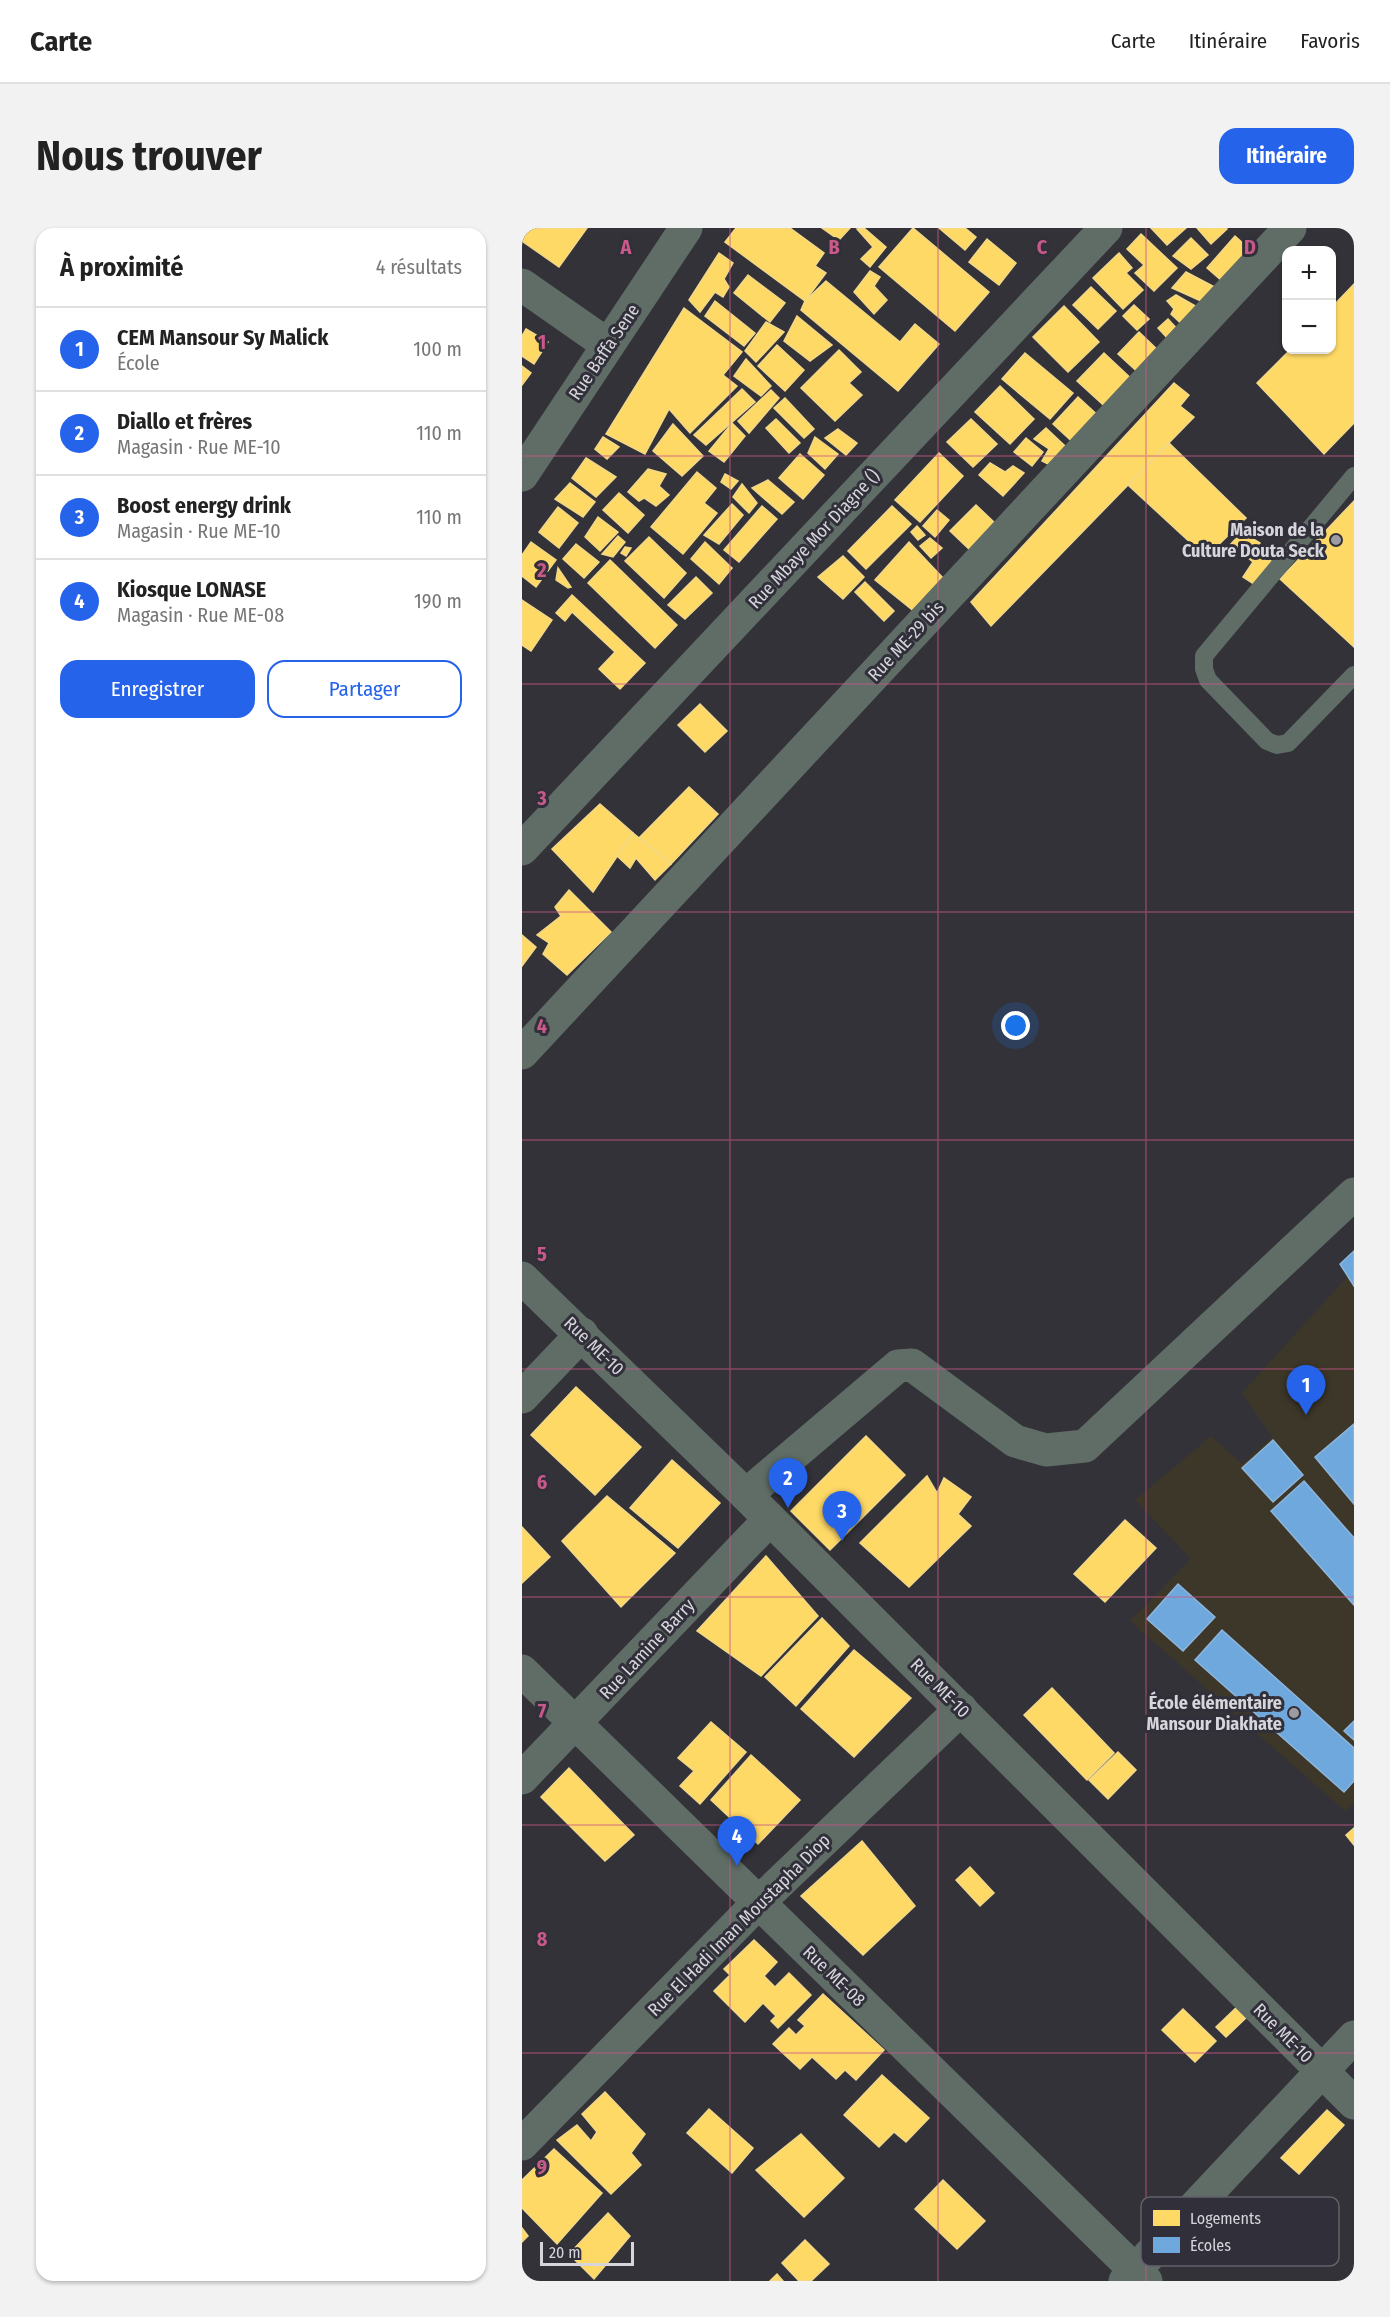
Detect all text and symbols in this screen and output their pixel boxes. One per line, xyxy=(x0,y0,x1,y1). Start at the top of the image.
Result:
text: Carte xyxy=(30,25,92,58)
text: Carte xyxy=(1111,28,1156,54)
text: Itinéraire xyxy=(1189,28,1267,54)
text: Favoris xyxy=(1300,28,1360,54)
button: Itinéraire xyxy=(1219,128,1354,184)
text: Nous trouver xyxy=(36,131,262,181)
text: A xyxy=(620,235,633,259)
text: B xyxy=(828,235,840,259)
text: C xyxy=(1037,235,1048,259)
text: D xyxy=(1244,235,1256,259)
map controls xyxy=(1282,246,1336,354)
button: + xyxy=(1282,246,1336,300)
text: À proximité xyxy=(60,252,183,283)
text: 4 résultats xyxy=(376,255,462,279)
street label: Rue Baffa Sene xyxy=(564,300,644,404)
button: − xyxy=(1282,300,1336,354)
text: CEM Mansour Sy Malick xyxy=(117,324,328,351)
text: 1 xyxy=(538,330,546,354)
text: 1 xyxy=(75,337,84,361)
text: 100 m xyxy=(413,337,462,361)
text: École xyxy=(117,351,160,375)
text: Diallo et frères xyxy=(117,408,252,435)
text: 2 xyxy=(75,421,84,445)
text: 110 m xyxy=(416,421,462,445)
text: Magasin · Rue ME-10 xyxy=(117,435,281,459)
street label: Rue Mbaye Mor Diagne () xyxy=(744,465,884,613)
text: Boost energy drink xyxy=(117,492,291,519)
text: 3 xyxy=(75,505,84,529)
text: 110 m xyxy=(416,505,462,529)
text: Magasin · Rue ME-10 xyxy=(117,519,281,543)
place label: Maison de la Culture Douta Seck xyxy=(1182,519,1325,562)
marker: Maison de la Culture Douta Seck xyxy=(1329,533,1343,547)
text: 2 xyxy=(536,558,547,582)
text: Kiosque LONASE xyxy=(117,576,266,603)
text: 4 xyxy=(74,589,85,613)
text: 190 m xyxy=(414,589,462,613)
street label: Rue ME-29 bis xyxy=(863,596,949,686)
text: Magasin · Rue ME-08 xyxy=(117,603,284,627)
button: Enregistrer xyxy=(60,660,255,718)
button: Partager xyxy=(267,660,462,718)
text: 3 xyxy=(536,786,547,810)
your location xyxy=(1001,1011,1030,1040)
text: 4 xyxy=(537,1014,547,1038)
text: 5 xyxy=(537,1242,547,1266)
street label: Rue ME-10 xyxy=(559,1312,629,1380)
pin: 1 xyxy=(1286,1366,1326,1415)
pin: 2 xyxy=(768,1458,808,1508)
text: 6 xyxy=(537,1470,547,1494)
pin: 3 xyxy=(822,1492,862,1541)
street label: Rue Lamine Barry xyxy=(595,1594,699,1704)
street label: Rue ME-10 xyxy=(906,1654,974,1722)
place label: École élémentaire Mansour Diakhate xyxy=(1146,1691,1282,1735)
text: 7 xyxy=(538,1699,547,1723)
marker: École élémentaire Mansour Diakhate xyxy=(1287,1706,1301,1720)
pin: 4 xyxy=(718,1816,756,1866)
street label: Rue El Hadi Iman Moustapha Diop xyxy=(643,1829,835,2021)
text: 8 xyxy=(537,1927,548,1951)
street label: Rue ME-08 xyxy=(798,1941,870,2011)
street label: Rue ME-10 xyxy=(1249,1999,1317,2067)
text: 9 xyxy=(537,2155,547,2179)
legend xyxy=(1141,2197,1339,2266)
text: Logements xyxy=(1190,2209,1261,2228)
text: Écoles xyxy=(1190,2236,1231,2255)
scale bar xyxy=(540,2239,634,2266)
text: 20 m xyxy=(549,2243,580,2262)

